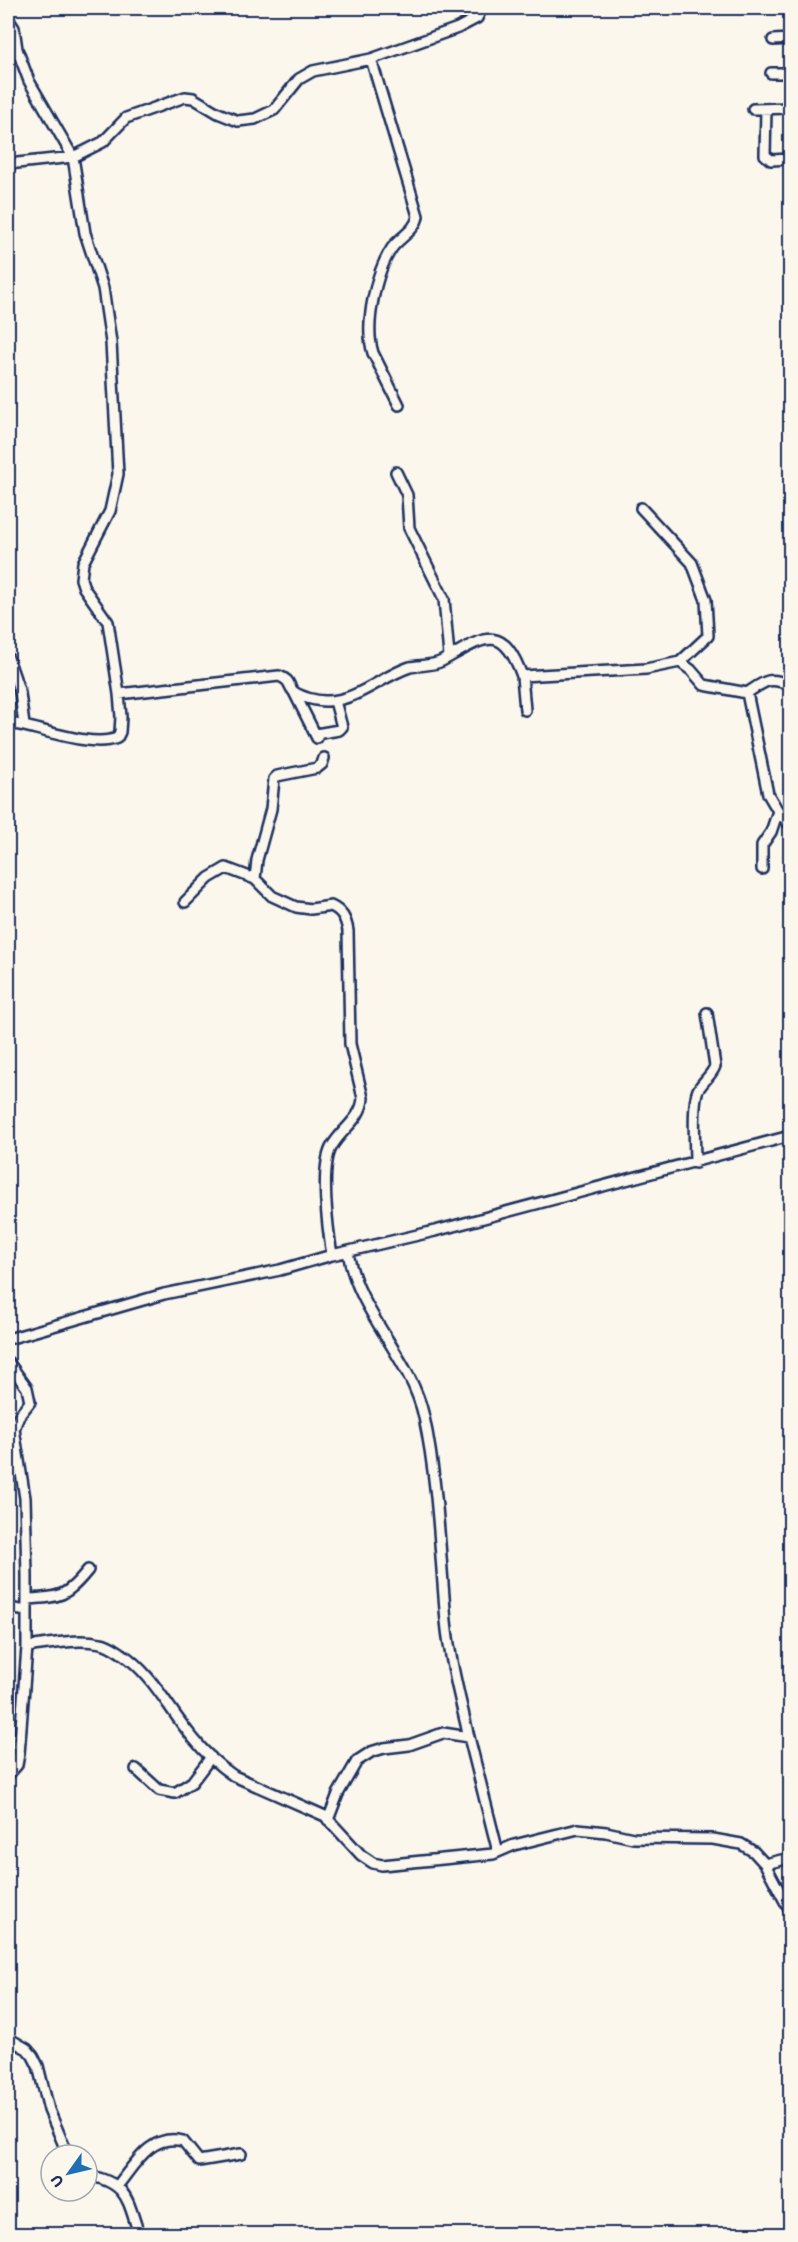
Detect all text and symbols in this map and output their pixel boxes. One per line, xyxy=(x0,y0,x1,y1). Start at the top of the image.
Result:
north arrow xyxy=(39,2143,99,2203)
text: U xyxy=(46,2171,68,2191)

